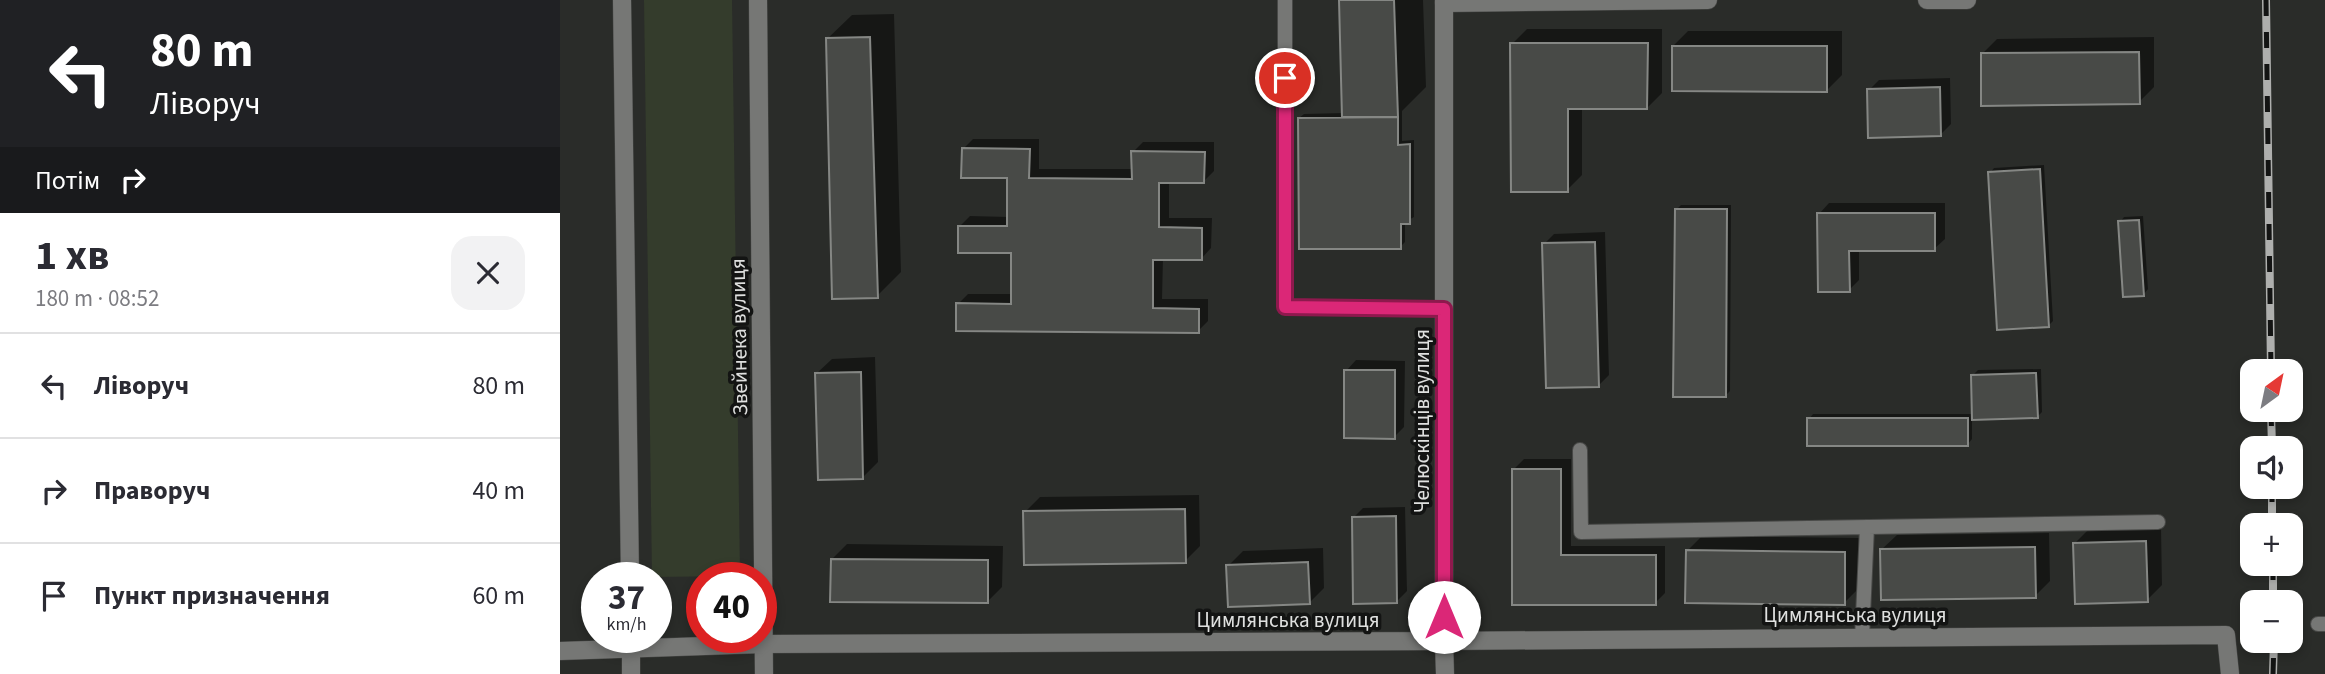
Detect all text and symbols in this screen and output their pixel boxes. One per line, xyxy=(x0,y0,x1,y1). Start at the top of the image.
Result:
text: 80 m xyxy=(150,16,254,86)
icon: left xyxy=(35,28,126,119)
pin xyxy=(1255,48,1315,108)
icon: arrive xyxy=(1266,59,1304,97)
text: Ліворуч xyxy=(150,81,261,127)
icon: right xyxy=(114,161,152,199)
text: Потім xyxy=(35,162,100,199)
text: 1 хв xyxy=(35,226,109,286)
button: close xyxy=(451,236,525,310)
street label: Звейнека вулиця xyxy=(723,258,755,416)
text: 180 m · 08:52 xyxy=(35,282,159,315)
street label: Челюскінців вулиця xyxy=(1407,329,1437,513)
north arrow xyxy=(2240,359,2303,422)
map controls xyxy=(2240,359,2303,653)
icon: left xyxy=(35,367,73,405)
text: Ліворуч xyxy=(94,367,189,404)
text: 80 m xyxy=(472,367,525,404)
button: sound xyxy=(2240,436,2303,499)
icon: right xyxy=(35,472,73,510)
text: Праворуч xyxy=(94,472,210,509)
text: 40 m xyxy=(472,472,525,509)
button: + xyxy=(2240,513,2303,576)
speed limit sign: 40 xyxy=(686,562,777,653)
text: 37 xyxy=(608,573,645,623)
icon: arrive xyxy=(35,577,73,615)
text: Пункт призначення xyxy=(94,577,330,614)
text: 60 m xyxy=(472,577,525,614)
position arrow xyxy=(1407,580,1481,654)
button: − xyxy=(2240,590,2303,653)
street label: Цимлянська вулиця xyxy=(1763,600,1947,630)
street label: Цимлянська вулиця xyxy=(1196,605,1380,635)
text: km/h xyxy=(607,612,646,637)

